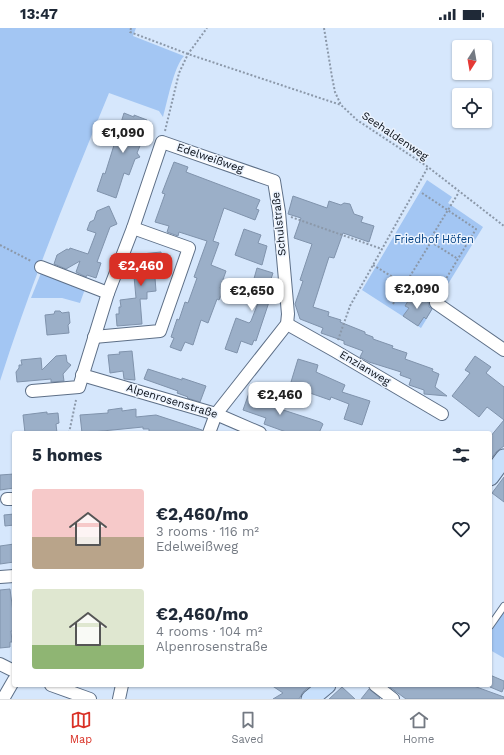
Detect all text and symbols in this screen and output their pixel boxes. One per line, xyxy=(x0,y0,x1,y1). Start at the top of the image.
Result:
text: 13:47 xyxy=(20,5,58,23)
north arrow xyxy=(452,40,492,80)
map controls xyxy=(452,40,492,128)
button: locate xyxy=(452,88,492,128)
street label: Seehaldenweg xyxy=(359,109,431,163)
pin: €1,090 xyxy=(90,120,156,154)
text: €1,090 xyxy=(101,125,145,140)
street label: Edelweißweg xyxy=(175,141,245,175)
street label: Schulstraße xyxy=(269,191,289,257)
park label: Friedhof Höfen xyxy=(394,233,474,246)
pin: €2,460 xyxy=(108,253,174,287)
text: €2,460 xyxy=(118,258,164,273)
pin: €2,090 xyxy=(384,276,450,310)
pin: €2,650 xyxy=(219,278,285,312)
text: €2,090 xyxy=(394,281,440,296)
text: €2,650 xyxy=(230,283,274,298)
street label: Enzianweg xyxy=(337,348,393,388)
street label: Alpenrosenstraße xyxy=(125,381,219,421)
pin: €2,460 xyxy=(247,382,313,416)
text: €2,460 xyxy=(257,387,303,402)
icon: filters xyxy=(450,444,472,466)
text: 5 homes xyxy=(32,445,102,465)
text: €2,460/mo xyxy=(156,504,249,524)
icon: home xyxy=(64,505,112,553)
icon: heart xyxy=(450,518,472,540)
text: 3 rooms · 116 m² xyxy=(156,524,259,539)
text: Edelweißweg xyxy=(156,539,238,554)
text: €2,460/mo xyxy=(156,604,249,624)
icon: home xyxy=(64,605,112,653)
icon: heart xyxy=(450,618,472,640)
text: 4 rooms · 104 m² xyxy=(156,624,263,639)
text: Alpenrosenstraße xyxy=(156,639,268,654)
tab: Map xyxy=(70,709,92,746)
tab: Saved xyxy=(232,709,263,746)
tab: Home xyxy=(403,709,434,746)

